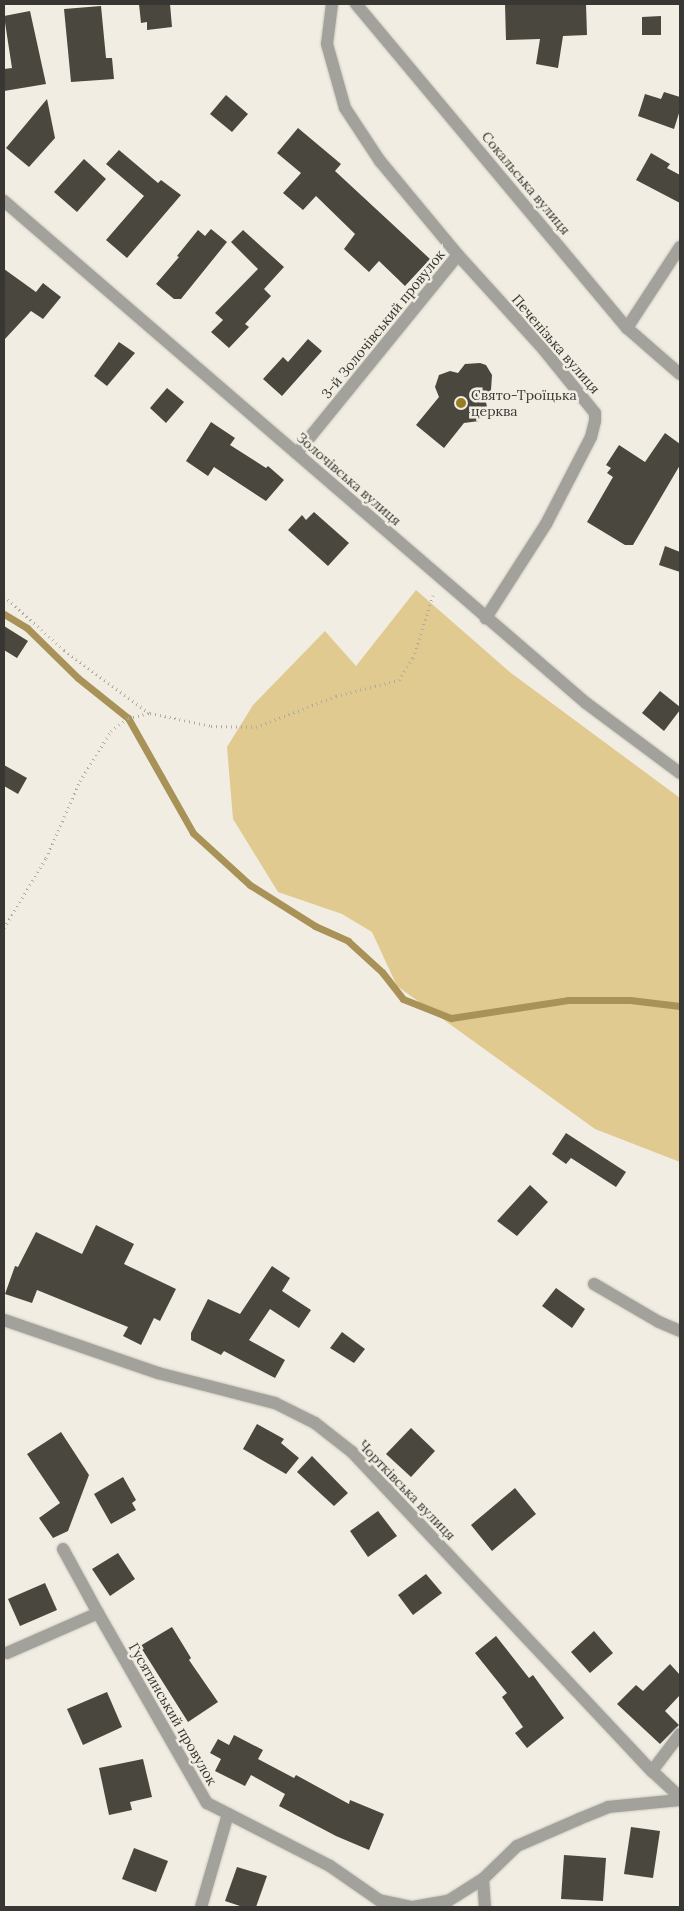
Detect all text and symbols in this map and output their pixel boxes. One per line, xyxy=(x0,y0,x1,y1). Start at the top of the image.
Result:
street label: Сокальська вулиця xyxy=(478,128,574,238)
street label: 3-й Золочівський провулок xyxy=(318,246,448,402)
street label: Печенізька вулиця xyxy=(508,291,604,397)
place label: Свято-Троїцька церква xyxy=(471,387,577,420)
marker: Свято-Троїцька церква xyxy=(455,397,467,409)
street label: Золочівська вулиця xyxy=(293,429,405,529)
street label: Чортківська вулиця xyxy=(355,1436,459,1544)
street label: Гусятинський провулок xyxy=(125,1640,221,1788)

